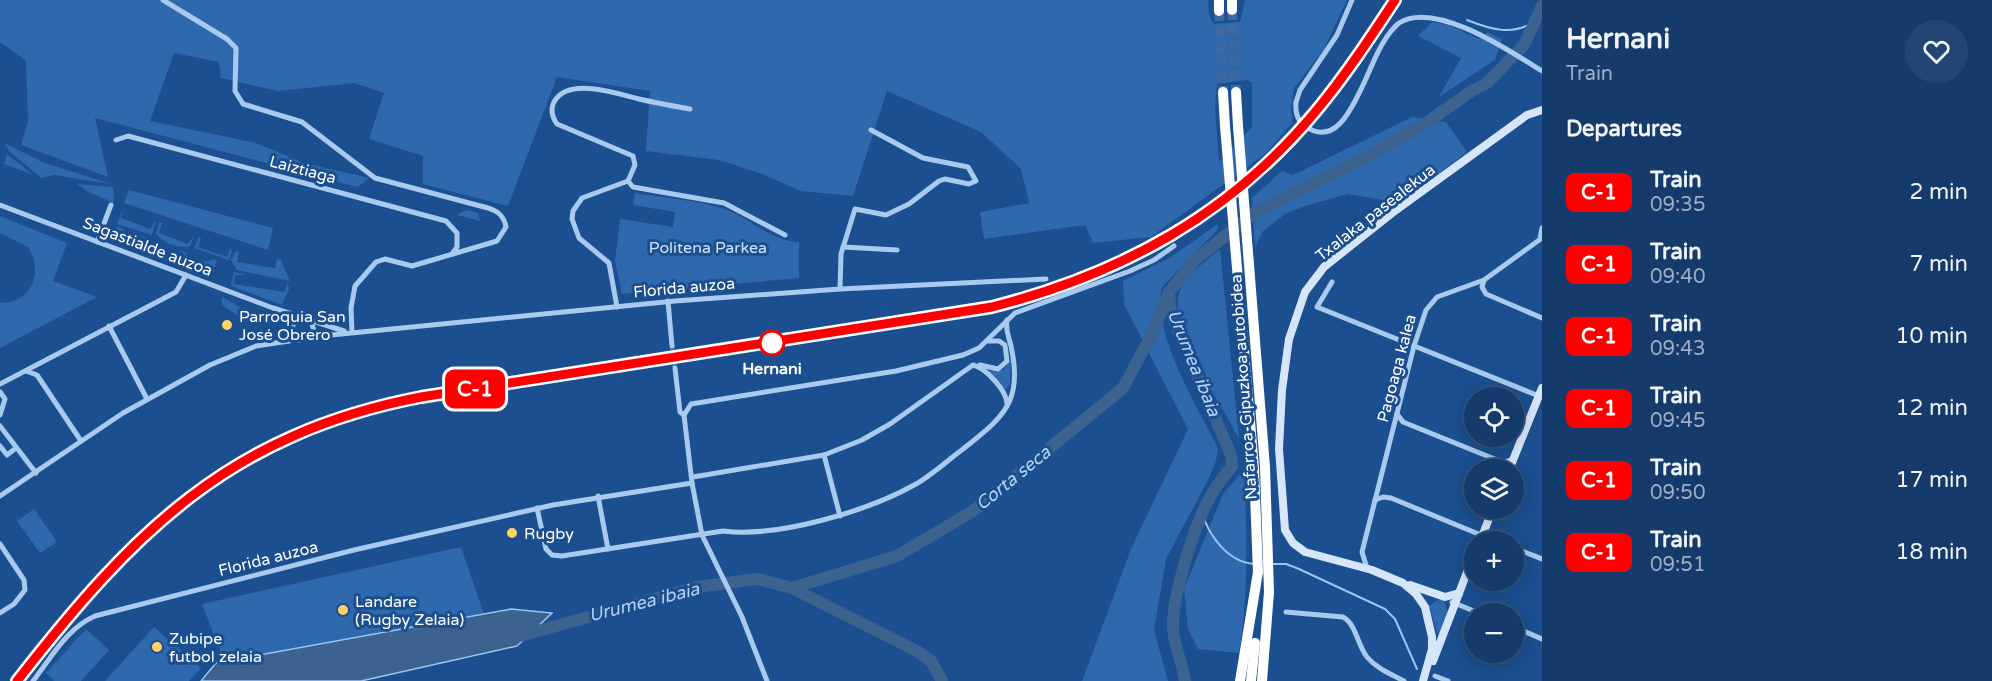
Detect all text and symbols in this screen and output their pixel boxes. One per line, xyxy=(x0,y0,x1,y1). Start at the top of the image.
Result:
button: heart xyxy=(1905,20,1968,83)
text: Hernani xyxy=(1566,22,1670,56)
text: Train xyxy=(1566,62,1613,86)
text: Departures xyxy=(1566,116,1682,142)
street label: Laiztiaga xyxy=(267,151,338,188)
street label: Txalaka pasealekua xyxy=(1312,160,1439,266)
text: Train xyxy=(1650,167,1702,193)
text: 2 min xyxy=(1909,179,1968,205)
text: C-1 xyxy=(1581,180,1617,205)
text: 09:35 xyxy=(1650,193,1705,217)
street label: Sagastialde auzoa xyxy=(80,213,215,281)
park label: Politena Parkea xyxy=(649,238,767,258)
text: Train xyxy=(1650,239,1702,265)
text: 7 min xyxy=(1909,251,1968,277)
text: C-1 xyxy=(1581,252,1617,277)
text: 09:40 xyxy=(1650,265,1705,289)
street label: Florida auzoa xyxy=(632,274,736,302)
street label: Nafarroa-Gipuzkoa autobidea xyxy=(1226,274,1262,500)
water label: Urumea ibaia xyxy=(1163,306,1226,420)
place label: Parroquia San José Obrero xyxy=(239,307,346,345)
text: Train xyxy=(1650,311,1702,337)
street label: Pagoaga kalea xyxy=(1373,312,1421,424)
marker: Parroquia San José Obrero xyxy=(220,318,234,332)
text: 10 min xyxy=(1896,323,1968,349)
text: C-1 xyxy=(1581,324,1617,349)
marker: Hernani xyxy=(759,330,785,356)
text: 09:43 xyxy=(1650,337,1705,361)
place label: Hernani xyxy=(742,359,802,379)
line badge: C-1 xyxy=(440,370,510,408)
text: C-1 xyxy=(457,377,493,402)
text: Train xyxy=(1650,383,1702,409)
map controls xyxy=(1464,387,1524,663)
button: locate xyxy=(1464,387,1524,447)
text: 12 min xyxy=(1896,395,1968,421)
text: C-1 xyxy=(1581,396,1617,421)
text: 09:45 xyxy=(1650,409,1705,433)
water label: Corta seca xyxy=(971,440,1056,515)
text: Train xyxy=(1650,455,1702,481)
button: layers xyxy=(1464,459,1524,519)
text: 17 min xyxy=(1896,467,1968,493)
text: C-1 xyxy=(1581,468,1617,493)
text: 09:50 xyxy=(1650,481,1705,505)
place label: Rugby xyxy=(524,524,574,544)
marker: Rugby xyxy=(505,526,519,540)
text: Train xyxy=(1650,527,1702,553)
button: + xyxy=(1464,531,1524,591)
street label: Florida auzoa xyxy=(216,537,320,581)
text: 18 min xyxy=(1896,539,1968,565)
text: C-1 xyxy=(1581,540,1617,565)
text: 09:51 xyxy=(1650,553,1705,577)
water label: Urumea ibaia xyxy=(586,577,702,626)
place label: Landare (Rugby Zelaia) xyxy=(355,592,464,630)
marker: Landare (Rugby Zelaia) xyxy=(336,603,350,617)
button: − xyxy=(1464,603,1524,663)
place label: Zubipe futbol zelaia xyxy=(169,629,262,667)
marker: Zubipe futbol zelaia xyxy=(150,640,164,654)

